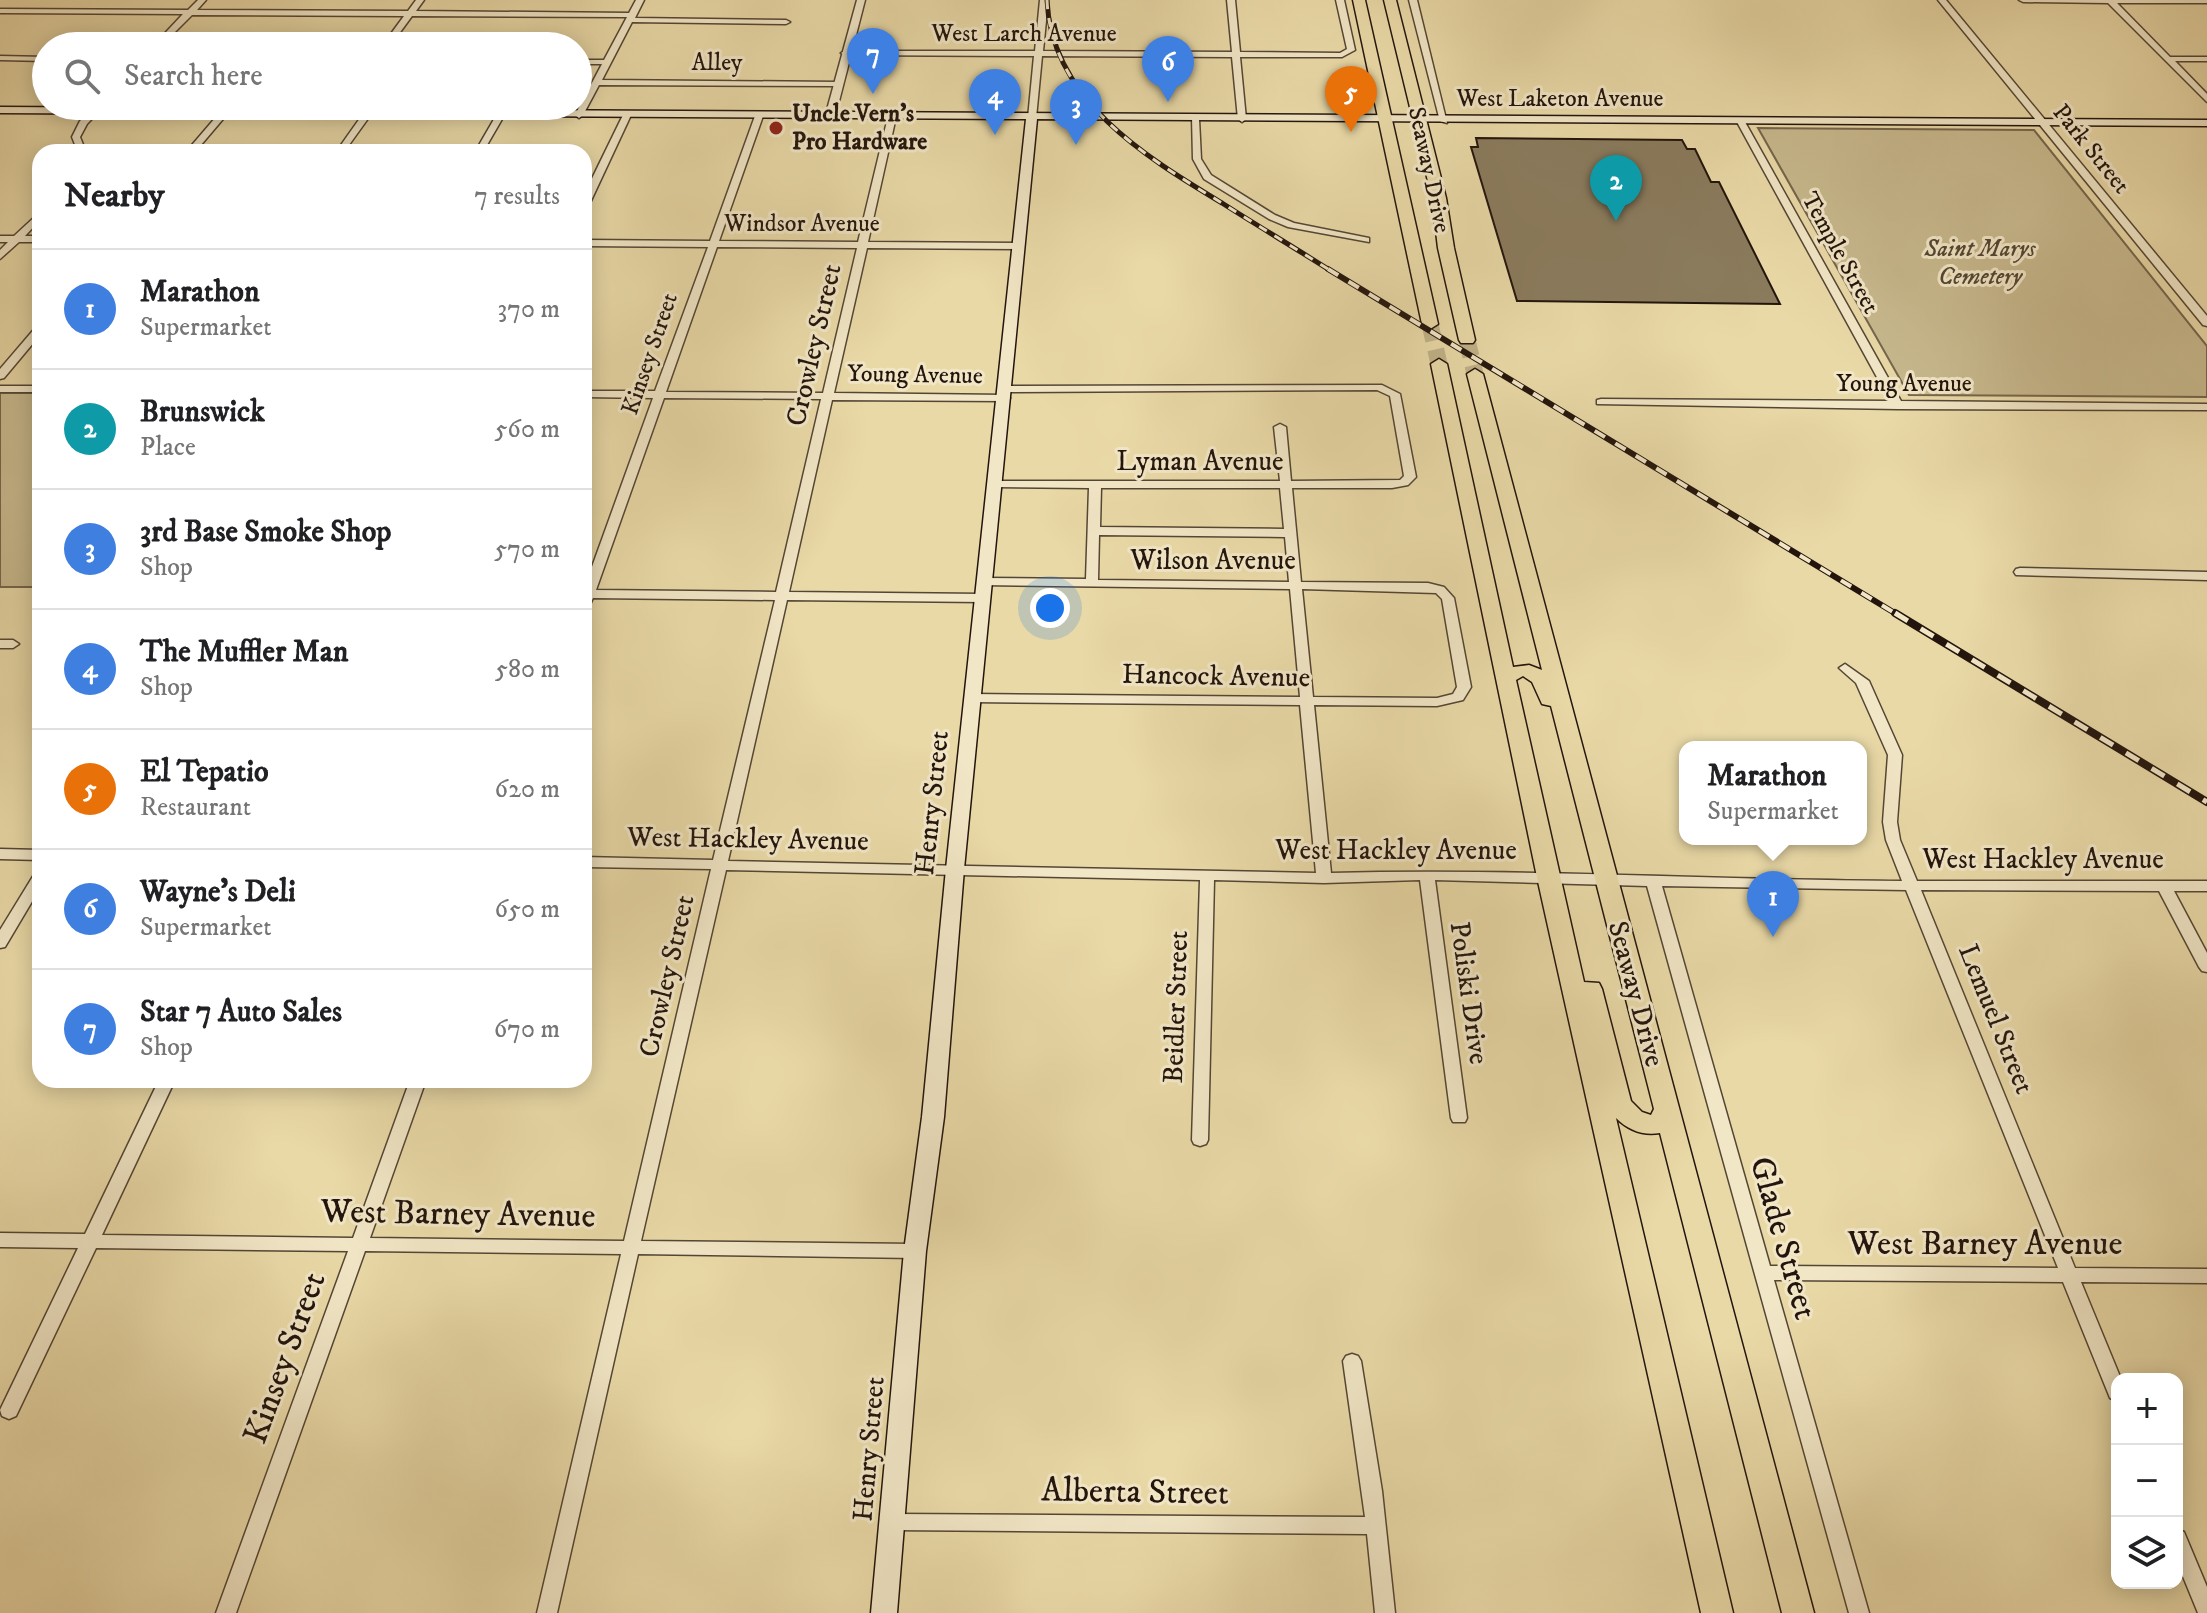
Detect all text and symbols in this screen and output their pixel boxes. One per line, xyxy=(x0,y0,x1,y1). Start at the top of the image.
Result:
street label: West Larch Avenue xyxy=(930,19,1117,49)
pin: 7 xyxy=(847,28,899,94)
search box xyxy=(32,32,592,120)
pin: 6 xyxy=(1142,36,1194,102)
street label: Alley xyxy=(692,48,743,78)
icon: search xyxy=(60,54,104,98)
text: Search here xyxy=(124,58,263,95)
pin: 5 xyxy=(1325,66,1377,132)
pin: 4 xyxy=(969,69,1021,135)
pin: 3 xyxy=(1050,79,1102,145)
street label: West Laketon Avenue xyxy=(1456,84,1664,114)
street label: Park Street xyxy=(2046,98,2136,200)
place label: Uncle Vern's Pro Hardware xyxy=(792,99,927,157)
street label: Seaway Drive xyxy=(1401,104,1457,236)
marker: Uncle Vern's Pro Hardware xyxy=(767,119,785,137)
pin: 2 xyxy=(1590,155,1642,221)
text: Nearby xyxy=(64,175,165,217)
text: 7 results xyxy=(474,180,560,213)
street label: Temple Street xyxy=(1794,187,1886,319)
street label: Windsor Avenue xyxy=(723,209,880,239)
park label: Saint Marys Cemetery xyxy=(1923,234,2036,292)
street label: Crowley Street xyxy=(778,261,850,429)
text: Marathon xyxy=(140,274,260,311)
street label: Kinsey Street xyxy=(615,289,685,419)
text: 1 xyxy=(85,293,95,326)
text: 370 m xyxy=(498,293,560,326)
text: Supermarket xyxy=(140,311,272,344)
street label: Young Avenue xyxy=(847,359,983,391)
street label: Young Avenue xyxy=(1836,369,1972,399)
text: Brunswick xyxy=(140,394,265,431)
text: 2 xyxy=(84,413,96,446)
text: 560 m xyxy=(494,413,560,446)
text: Place xyxy=(140,431,196,464)
street label: Lyman Avenue xyxy=(1116,444,1284,479)
text: 3rd Base Smoke Shop xyxy=(140,514,391,551)
text: 3 xyxy=(85,533,95,566)
text: 570 m xyxy=(494,533,560,566)
street label: Wilson Avenue xyxy=(1129,543,1296,578)
text: Shop xyxy=(140,551,193,584)
your location xyxy=(1030,588,1070,628)
text: The Muffler Man xyxy=(140,634,348,671)
text: 4 xyxy=(83,653,97,686)
text: 580 m xyxy=(495,653,560,686)
street label: Hancock Avenue xyxy=(1122,657,1310,695)
text: Shop xyxy=(140,671,193,704)
street label: Henry Street xyxy=(907,729,957,877)
popup xyxy=(1679,741,1867,845)
text: El Tepatio xyxy=(140,754,269,791)
text: Marathon xyxy=(1707,758,1827,795)
text: 5 xyxy=(84,773,96,806)
text: 620 m xyxy=(495,773,560,806)
text: Restaurant xyxy=(140,791,251,824)
text: Supermarket xyxy=(1707,795,1839,828)
street label: West Hackley Avenue xyxy=(626,819,869,859)
street label: West Hackley Avenue xyxy=(1274,833,1517,868)
street label: West Hackley Avenue xyxy=(1921,842,2164,877)
pin: 1 xyxy=(1747,871,1799,937)
text: Wayne's Deli xyxy=(140,874,296,911)
street label: Crowley Street xyxy=(631,892,703,1060)
text: 6 xyxy=(83,893,97,926)
text: 650 m xyxy=(494,893,560,926)
text: Supermarket xyxy=(140,911,272,944)
street label: Seaway Drive xyxy=(1600,917,1672,1071)
street label: Poliski Drive xyxy=(1442,919,1496,1067)
street label: Beidler Street xyxy=(1156,930,1196,1084)
street label: Lemuel Street xyxy=(1950,939,2042,1099)
text: Star 7 Auto Sales xyxy=(140,994,342,1031)
text: 7 xyxy=(83,1013,97,1046)
text: 670 m xyxy=(494,1013,560,1046)
text: Shop xyxy=(140,1031,193,1064)
street label: Glade Street xyxy=(1740,1152,1826,1324)
street label: West Barney Avenue xyxy=(319,1191,596,1237)
street label: West Barney Avenue xyxy=(1847,1223,2122,1265)
street label: Kinsey Street xyxy=(235,1266,335,1450)
map controls xyxy=(2111,1373,2183,1589)
button: + xyxy=(2111,1373,2183,1445)
street label: Henry Street xyxy=(845,1375,893,1523)
button: − xyxy=(2111,1445,2183,1517)
street label: Alberta Street xyxy=(1041,1469,1229,1515)
button: layers xyxy=(2111,1517,2183,1589)

